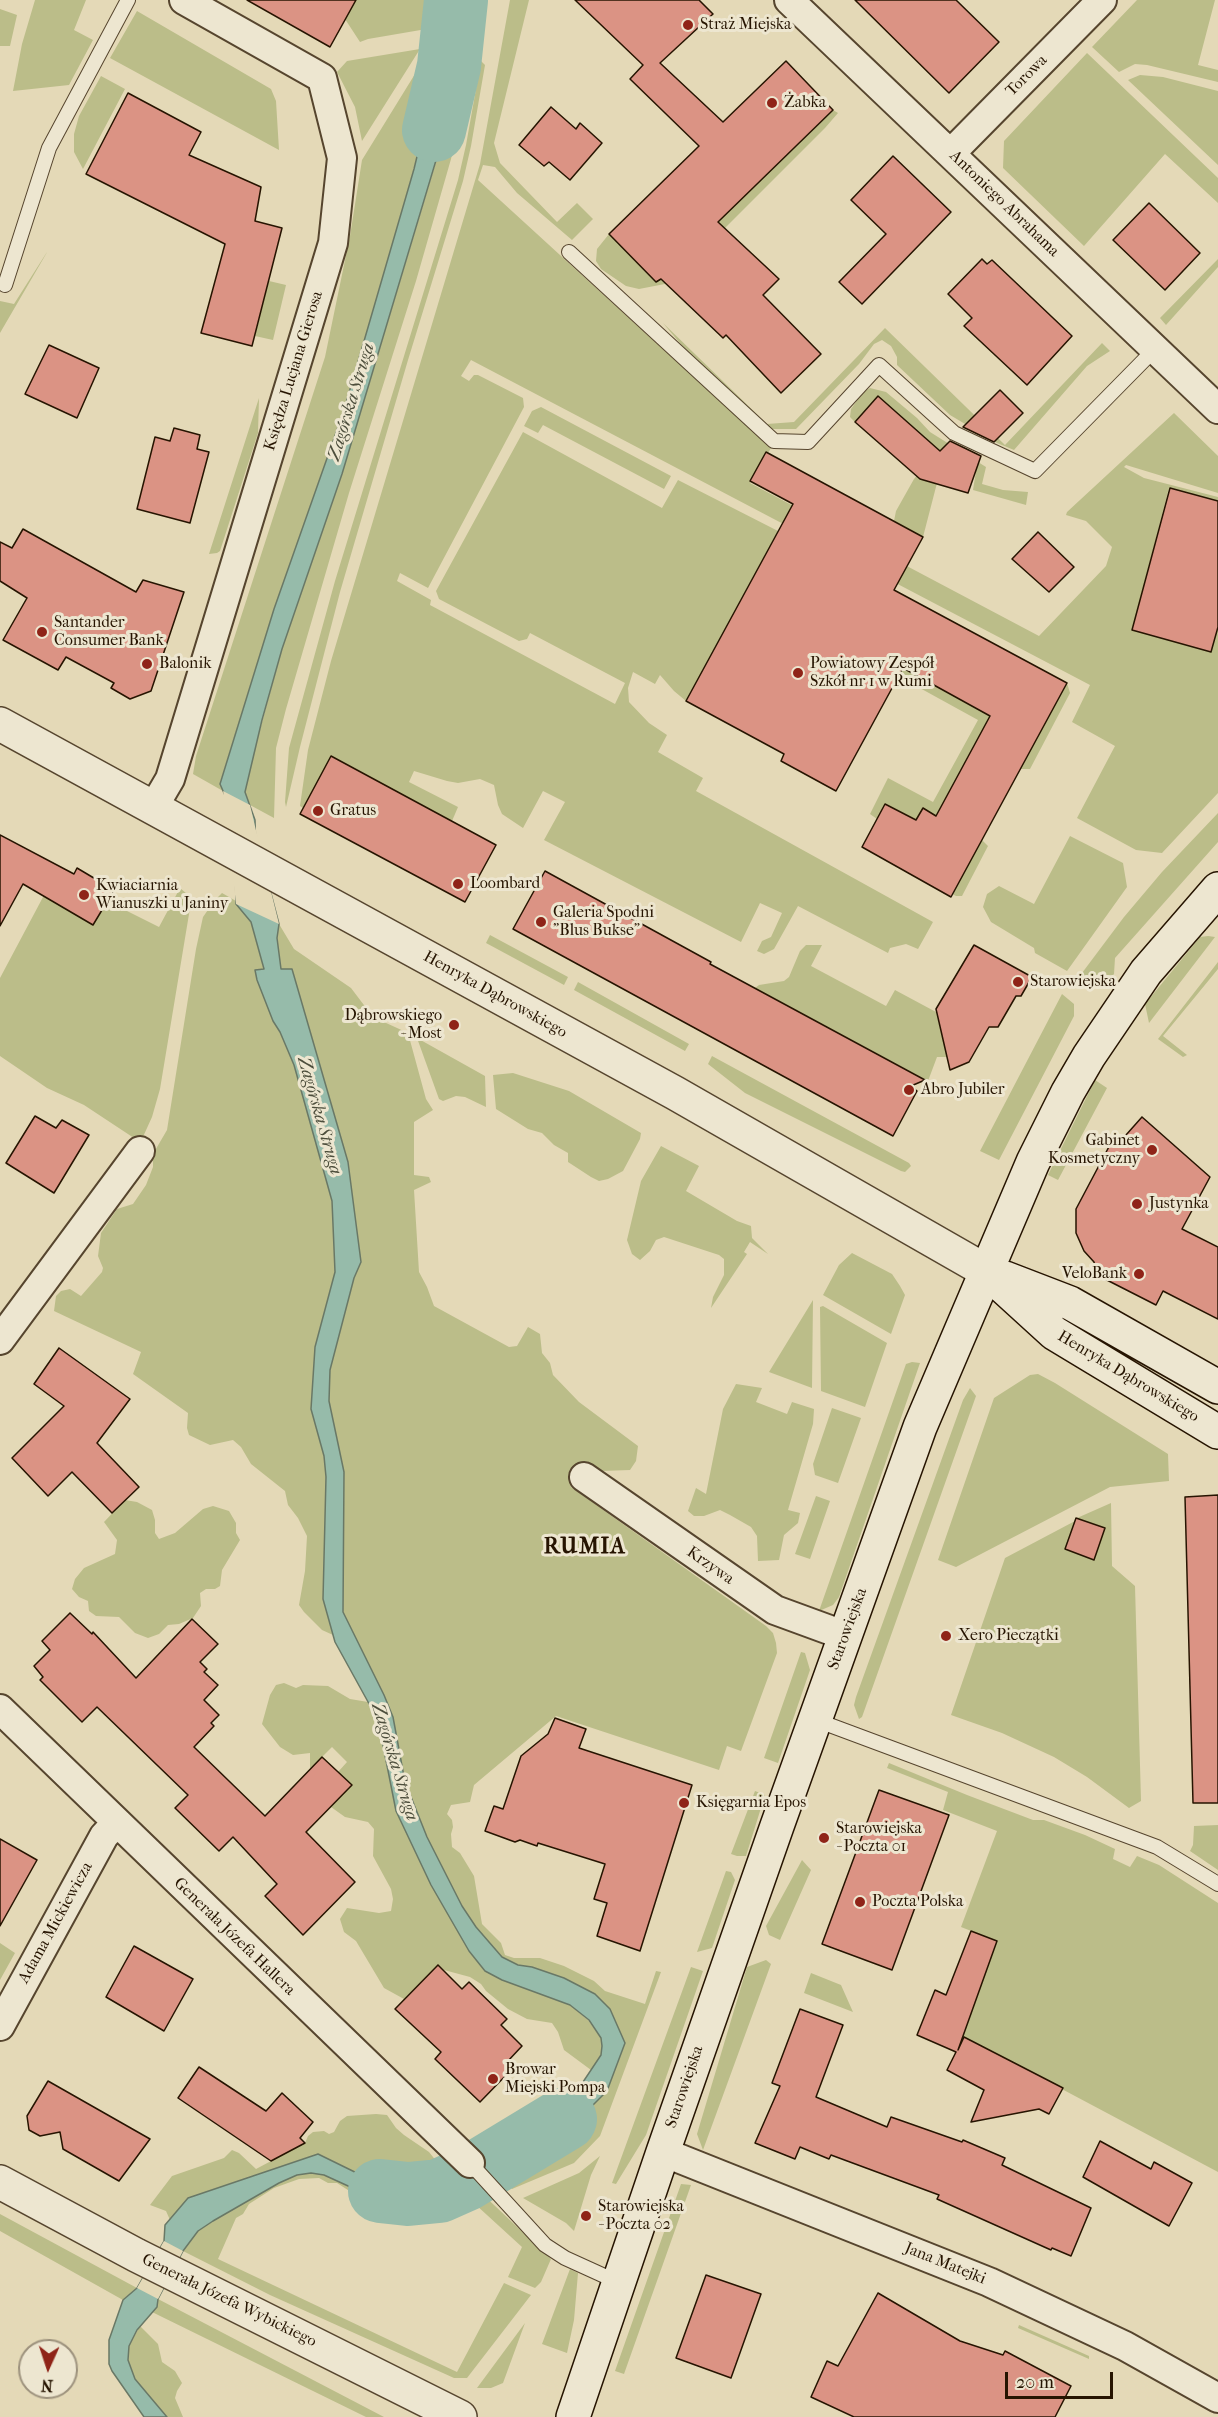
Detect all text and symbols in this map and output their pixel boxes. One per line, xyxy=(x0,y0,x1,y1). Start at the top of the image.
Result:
place label: Straż Miejska xyxy=(700,15,791,35)
marker: Straż Miejska xyxy=(681,18,695,32)
street label: Torowa xyxy=(1002,51,1052,101)
place label: Żabka xyxy=(784,93,826,113)
marker: Żabka xyxy=(765,96,779,110)
street label: Antoniego Abrahama xyxy=(945,147,1063,261)
street label: Księdza Lucjana Gierosa xyxy=(261,289,327,453)
water label: Zagórska Struga xyxy=(324,341,380,463)
place label: Santander Consumer Bank xyxy=(54,613,164,651)
marker: Santander Consumer Bank xyxy=(35,625,49,639)
place label: Balonik xyxy=(159,654,211,674)
place label: Powiatowy Zespół Szkół nr 1 w Rumi xyxy=(810,654,934,692)
marker: Balonik xyxy=(140,657,154,671)
marker: Powiatowy Zespół Szkół nr 1 w Rumi xyxy=(791,666,805,680)
place label: Gratus xyxy=(330,801,376,821)
marker: Gratus xyxy=(311,804,325,818)
place label: Loombard xyxy=(470,874,540,894)
place label: Kwiaciarnia Wianuszki u Janiny xyxy=(96,876,228,914)
marker: Loombard xyxy=(451,877,465,891)
marker: Kwiaciarnia Wianuszki u Janiny xyxy=(77,888,91,902)
place label: Galeria Spodni "Blus Bukse" xyxy=(553,903,654,941)
marker: Galeria Spodni "Blus Bukse" xyxy=(534,915,548,929)
street label: Henryka Dąbrowskiego xyxy=(420,947,570,1043)
place label: Starowiejska xyxy=(1030,972,1116,992)
marker: Starowiejska xyxy=(1011,975,1025,989)
place label: Dąbrowskiego - Most xyxy=(344,1006,442,1044)
marker: Dąbrowskiego - Most xyxy=(447,1018,461,1032)
water label: Zagórska Struga xyxy=(292,1055,346,1177)
place label: Abro Jubiler xyxy=(921,1080,1005,1100)
marker: Abro Jubiler xyxy=(902,1083,916,1097)
place label: Gabinet Kosmetyczny xyxy=(1048,1131,1140,1169)
marker: Gabinet Kosmetyczny xyxy=(1145,1143,1159,1157)
place label: Justynka xyxy=(1149,1194,1209,1214)
marker: Justynka xyxy=(1130,1197,1144,1211)
place label: VeloBank xyxy=(1062,1264,1127,1284)
marker: VeloBank xyxy=(1132,1267,1146,1281)
street label: Henryka Dąbrowskiego xyxy=(1054,1327,1202,1427)
district label: RUMIA xyxy=(544,1535,626,1561)
street label: Krzywa xyxy=(683,1543,737,1589)
street label: Starowiejska xyxy=(824,1585,872,1673)
place label: Xero Pieczątki xyxy=(958,1626,1059,1646)
marker: Xero Pieczątki xyxy=(939,1629,953,1643)
water label: Zagórska Struga xyxy=(366,1701,422,1823)
place label: Księgarnia Epos xyxy=(696,1793,806,1813)
marker: Księgarnia Epos xyxy=(677,1796,691,1810)
place label: Starowiejska - Poczta 01 xyxy=(836,1819,922,1857)
marker: Starowiejska - Poczta 01 xyxy=(817,1831,831,1845)
street label: Adama Mickiewicza xyxy=(15,1859,97,1987)
street label: Generała Józefa Hallera xyxy=(169,1874,299,2000)
place label: Poczta Polska xyxy=(872,1892,963,1912)
marker: Poczta Polska xyxy=(853,1895,867,1909)
street label: Starowiejska xyxy=(662,2043,708,2131)
place label: Browar Miejski Pompa xyxy=(505,2060,605,2098)
marker: Browar Miejski Pompa xyxy=(486,2072,500,2086)
place label: Starowiejska - Poczta 02 xyxy=(598,2197,684,2235)
marker: Starowiejska - Poczta 02 xyxy=(579,2209,593,2223)
street label: Jana Matejki xyxy=(902,2239,988,2289)
street label: Generała Józefa Wybickiego xyxy=(139,2250,319,2352)
north arrow xyxy=(18,2339,78,2399)
scale bar xyxy=(1008,2360,1116,2398)
text: 20 m xyxy=(1016,2372,1054,2393)
text: N xyxy=(41,2376,54,2395)

